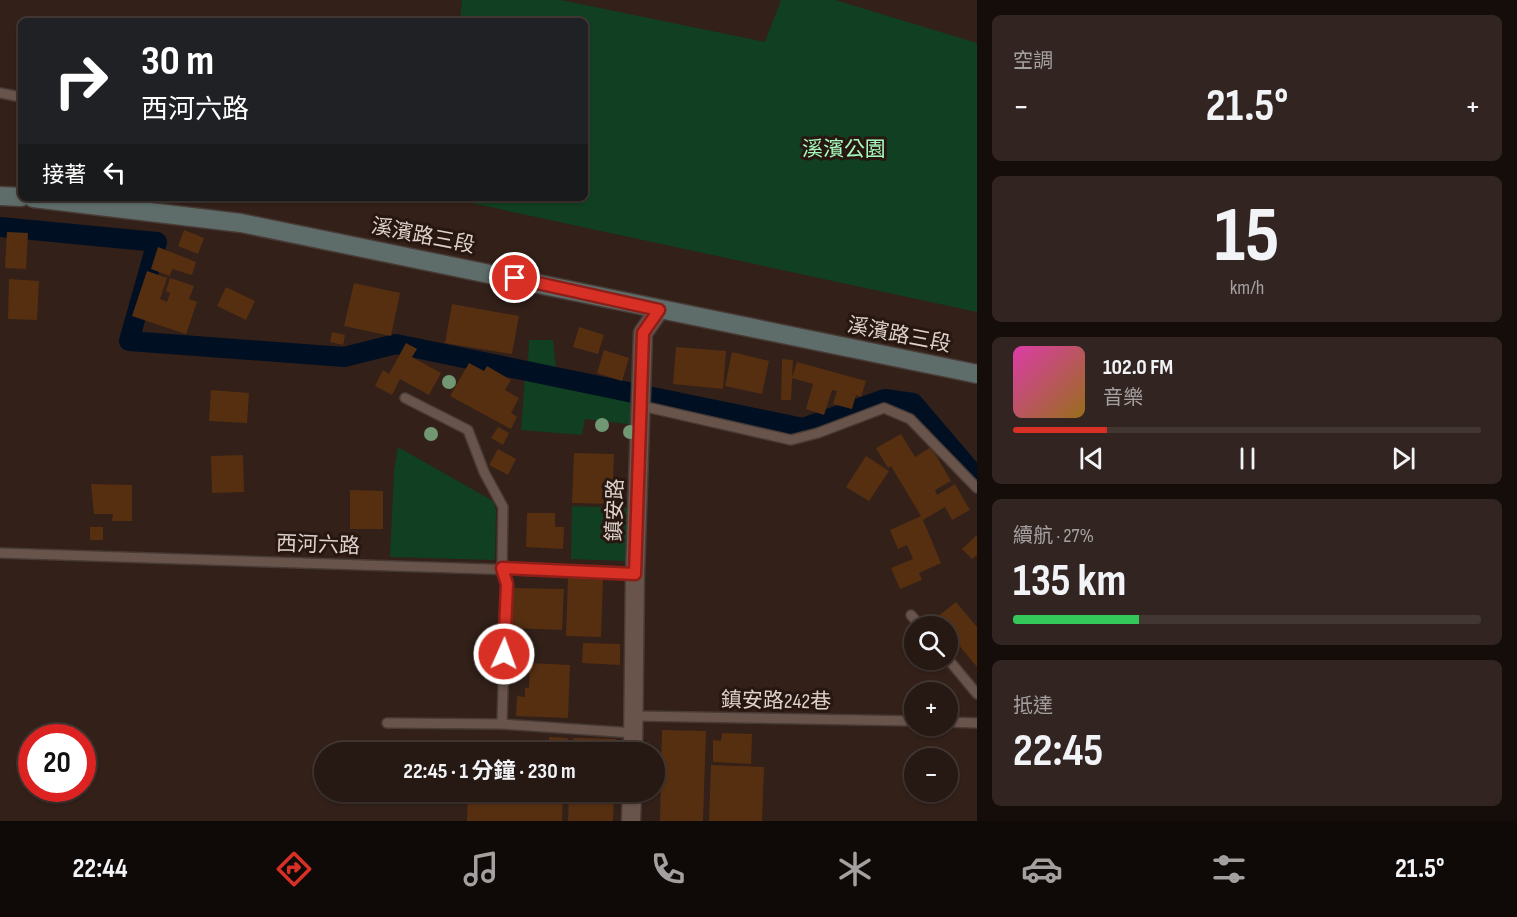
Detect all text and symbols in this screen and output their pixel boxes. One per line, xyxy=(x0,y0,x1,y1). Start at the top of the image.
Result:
text: 30 m xyxy=(141,36,214,87)
icon: right xyxy=(42,42,120,120)
text: 空調 xyxy=(1013,49,1053,73)
text: 21.5° xyxy=(1206,79,1288,134)
text: − xyxy=(1013,87,1029,127)
text: + xyxy=(1465,87,1481,127)
text: 西河六路 xyxy=(141,94,249,126)
park label: 溪濱公園 xyxy=(802,137,886,162)
icon: left xyxy=(98,156,131,189)
text: 接著 xyxy=(42,162,86,189)
text: 15 xyxy=(1215,190,1279,283)
street label: 溪濱路三段 xyxy=(369,214,477,258)
pin xyxy=(489,252,540,303)
icon: arrive xyxy=(498,261,531,294)
text: km/h xyxy=(1230,276,1264,300)
street label: 溪濱路三段 xyxy=(845,313,953,357)
text: 102.0 FM xyxy=(1103,354,1173,381)
text: 音樂 xyxy=(1103,386,1143,410)
icon: previous xyxy=(1075,442,1108,475)
icon: pause xyxy=(1231,442,1264,475)
icon: next xyxy=(1387,442,1420,475)
street label: 鎮安路 xyxy=(601,478,629,542)
text: 續航 · 27% xyxy=(1013,524,1094,548)
street label: 西河六路 xyxy=(276,531,360,559)
text: 135 km xyxy=(1013,554,1126,609)
map controls xyxy=(904,616,958,802)
button: search xyxy=(904,616,958,670)
position arrow xyxy=(472,622,536,686)
button: + xyxy=(904,682,958,736)
street label: 鎮安路242巷 xyxy=(721,688,831,714)
text: 抵達 xyxy=(1013,694,1053,718)
speed limit sign: 20 xyxy=(18,724,96,802)
text: 22:45 xyxy=(1013,724,1103,779)
button: − xyxy=(904,748,958,802)
text: 22:45 · 1 分鐘 · 230 m xyxy=(403,758,576,785)
icon: directions xyxy=(273,848,315,890)
icon: music xyxy=(460,848,502,890)
icon: phone xyxy=(647,848,689,890)
icon: climate xyxy=(834,848,876,890)
icon: car xyxy=(1021,848,1063,890)
icon: filters xyxy=(1208,848,1250,890)
text: 22:44 xyxy=(73,853,127,885)
text: 21.5° xyxy=(1395,853,1444,885)

